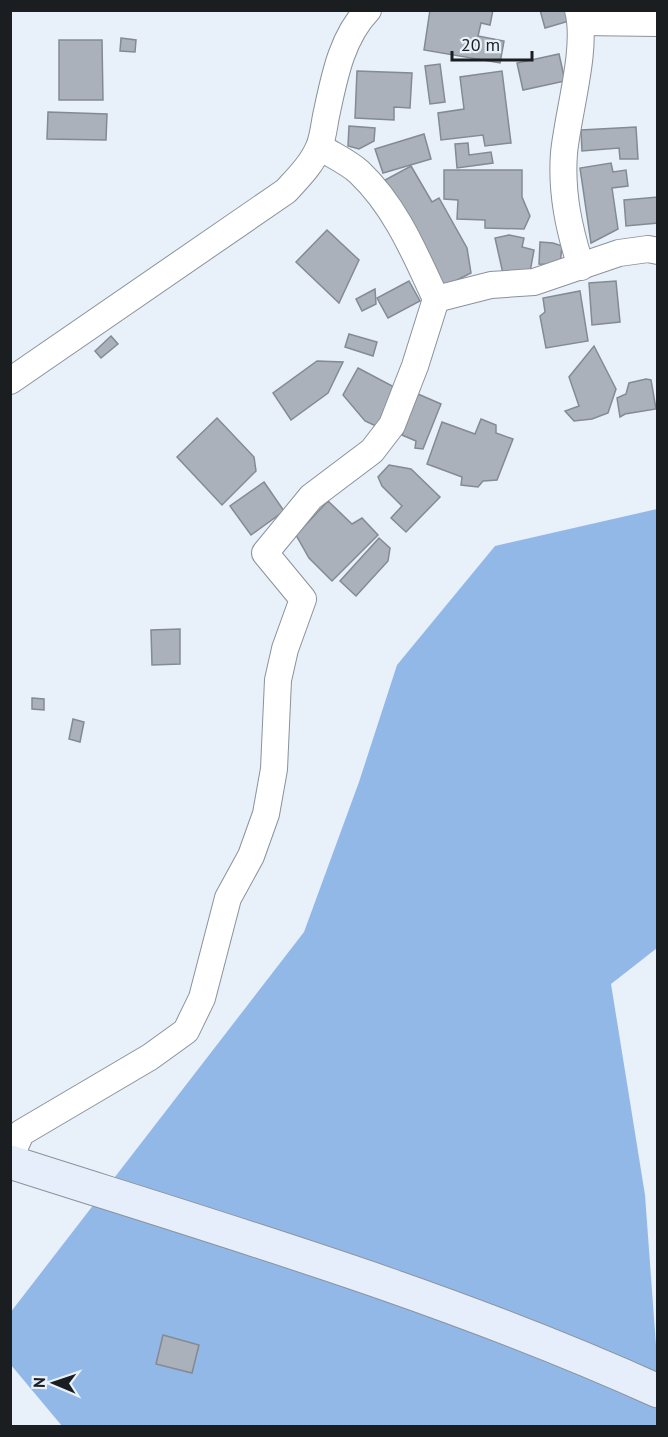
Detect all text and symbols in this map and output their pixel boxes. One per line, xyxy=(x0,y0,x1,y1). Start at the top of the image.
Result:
scale bar xyxy=(452,24,532,62)
text: 20 m xyxy=(461,33,500,56)
north arrow xyxy=(24,1353,84,1413)
text: N xyxy=(29,1377,49,1388)

